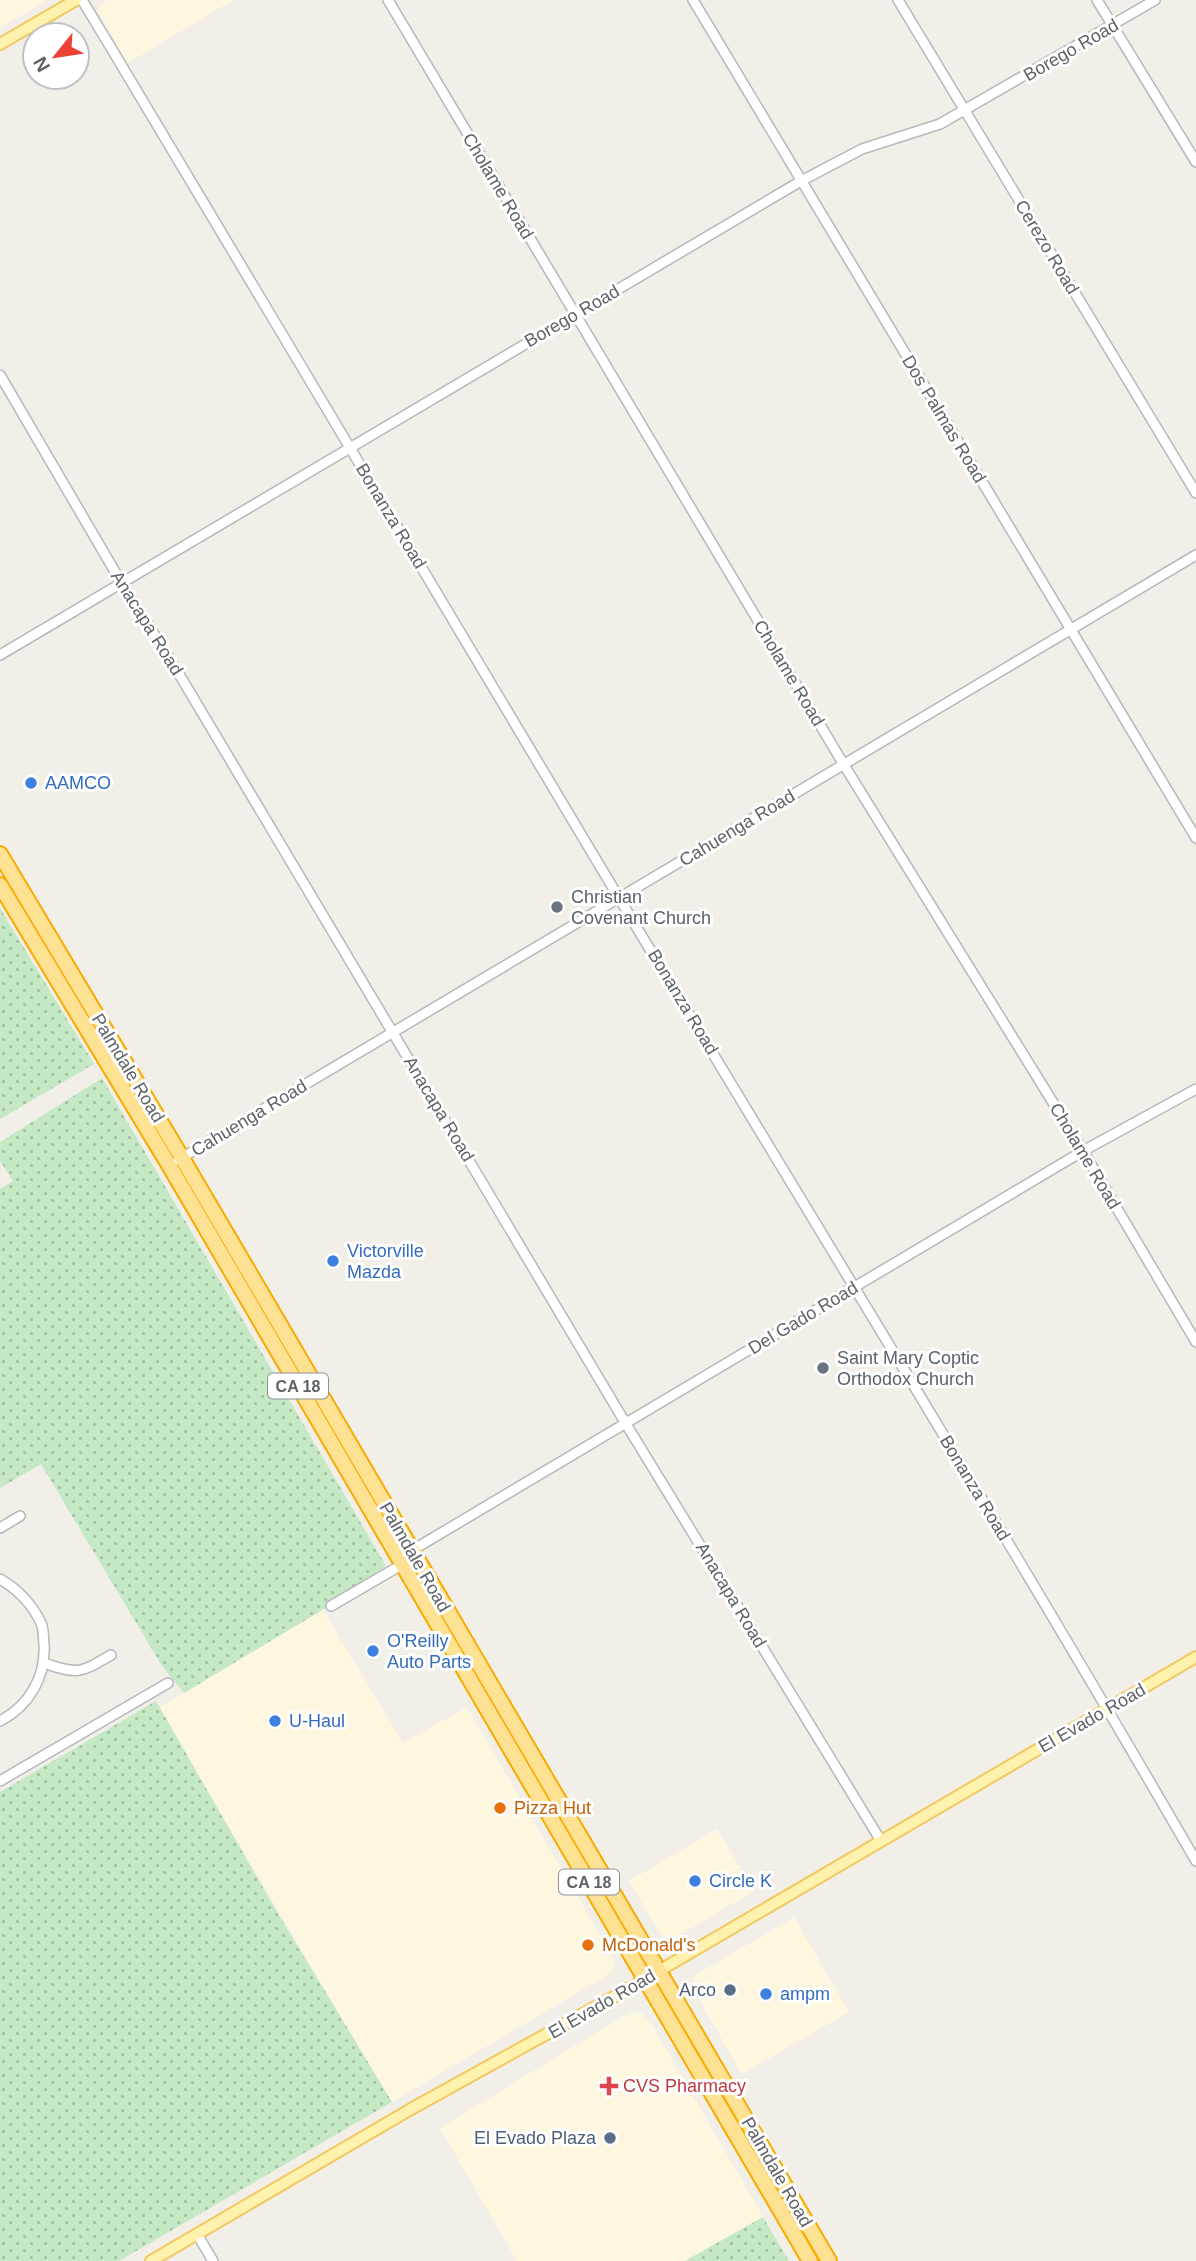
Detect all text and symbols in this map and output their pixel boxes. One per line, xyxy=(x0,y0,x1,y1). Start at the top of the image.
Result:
street label: Borego Road xyxy=(1020,15,1122,85)
north arrow xyxy=(21,21,91,91)
text: N xyxy=(29,53,54,75)
street label: Cholame Road xyxy=(459,129,537,243)
street label: Cerezo Road xyxy=(1011,196,1083,298)
street label: Borego Road xyxy=(521,281,623,351)
street label: Dos Palmas Road xyxy=(898,352,990,486)
street label: Bonanza Road xyxy=(352,460,430,572)
street label: Anacapa Road xyxy=(107,567,187,679)
street label: Cholame Road xyxy=(750,616,828,730)
place label: AAMCO xyxy=(45,773,111,793)
marker: AAMCO xyxy=(23,775,39,791)
street label: Cahuenga Road xyxy=(676,786,798,870)
place label: Christian Covenant Church xyxy=(571,887,711,928)
marker: Christian Covenant Church xyxy=(549,899,565,915)
street label: Bonanza Road xyxy=(644,946,722,1058)
street label: Palmdale Road xyxy=(88,1010,168,1126)
street label: Anacapa Road xyxy=(400,1053,478,1165)
street label: Cahuenga Road xyxy=(188,1076,310,1160)
street label: Cholame Road xyxy=(1046,1099,1124,1213)
place label: Victorville Mazda xyxy=(347,1241,424,1282)
marker: Victorville Mazda xyxy=(325,1253,341,1269)
street label: Del Gado Road xyxy=(745,1277,861,1359)
place label: Saint Mary Coptic Orthodox Church xyxy=(837,1348,979,1389)
marker: Saint Mary Coptic Orthodox Church xyxy=(815,1360,831,1376)
road number: CA 18 xyxy=(268,1374,328,1398)
street label: Bonanza Road xyxy=(936,1432,1014,1544)
street label: Palmdale Road xyxy=(376,1499,454,1615)
street label: Anacapa Road xyxy=(692,1539,770,1651)
place label: O'Reilly Auto Parts xyxy=(387,1631,471,1672)
marker: O'Reilly Auto Parts xyxy=(365,1643,381,1659)
street label: El Evado Road xyxy=(1035,1679,1149,1757)
place label: U-Haul xyxy=(289,1711,345,1731)
marker: U-Haul xyxy=(267,1713,283,1729)
place label: Pizza Hut xyxy=(514,1798,591,1818)
marker: Pizza Hut xyxy=(492,1800,508,1816)
road number: CA 18 xyxy=(559,1870,619,1894)
place label: Circle K xyxy=(709,1871,772,1891)
marker: Circle K xyxy=(687,1873,703,1889)
place label: McDonald's xyxy=(602,1935,695,1955)
marker: McDonald's xyxy=(580,1937,596,1953)
street label: El Evado Road xyxy=(545,1965,659,2043)
place label: Arco xyxy=(679,1980,716,2000)
marker: Arco xyxy=(722,1982,738,1998)
place label: ampm xyxy=(780,1984,830,2004)
marker: ampm xyxy=(758,1986,774,2002)
place label: CVS Pharmacy xyxy=(623,2076,746,2096)
marker: CVS Pharmacy xyxy=(601,2078,617,2094)
street label: Palmdale Road xyxy=(738,2114,816,2230)
place label: El Evado Plaza xyxy=(474,2128,597,2148)
marker: El Evado Plaza xyxy=(602,2130,618,2146)

